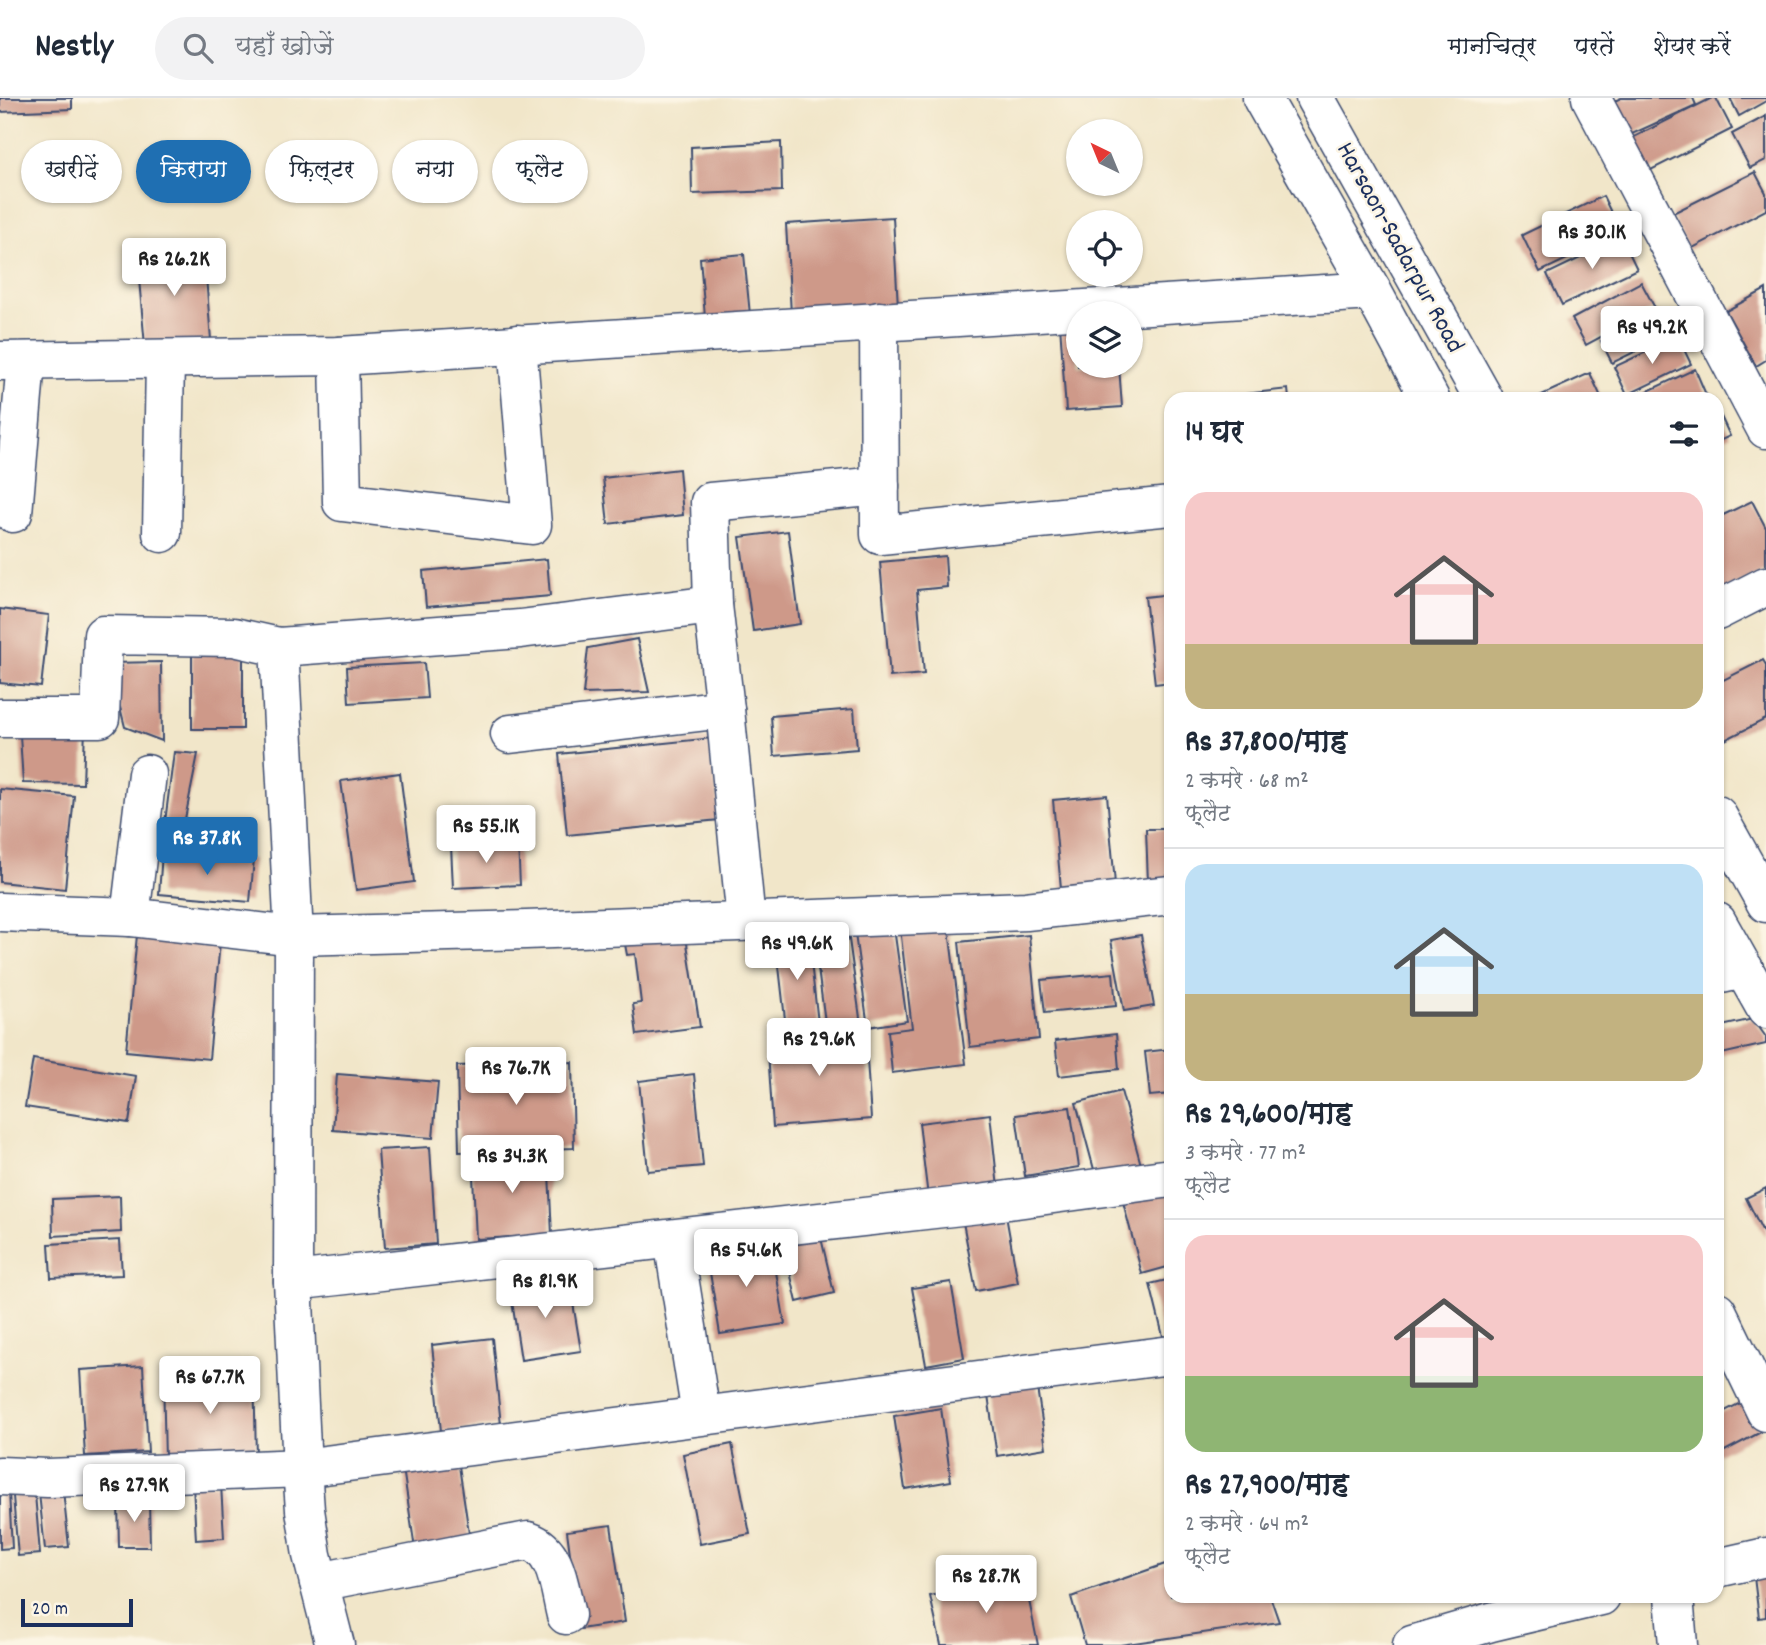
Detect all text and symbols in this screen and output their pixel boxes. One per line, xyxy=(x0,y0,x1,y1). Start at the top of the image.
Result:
search box xyxy=(155,17,645,80)
text: Nestly xyxy=(35,25,113,72)
icon: search xyxy=(179,29,217,67)
text: यहाँ खोजें xyxy=(235,30,334,67)
text: मानचित्र xyxy=(1448,31,1536,65)
text: परतें xyxy=(1574,31,1614,65)
text: शेयर करें xyxy=(1652,31,1731,65)
north arrow xyxy=(1066,119,1143,196)
map controls xyxy=(1066,119,1143,378)
street label: Harsaon-Sadarpur Road xyxy=(1326,136,1472,360)
chip: खरीदें xyxy=(21,140,122,203)
chip: किराया xyxy=(136,140,251,203)
chip: फ़िल्टर xyxy=(265,140,378,203)
chip: नया xyxy=(392,140,478,203)
chip: फ़्लैट xyxy=(492,140,588,203)
button: locate xyxy=(1066,210,1143,287)
pin: Rs 30.1K xyxy=(1520,212,1664,271)
text: Rs 30.1K xyxy=(1558,217,1626,250)
pin: Rs 26.2K xyxy=(102,238,246,298)
text: Rs 26.2K xyxy=(138,244,210,277)
button: layers xyxy=(1066,301,1143,378)
pin: Rs 49.2K xyxy=(1580,306,1724,366)
text: Rs 49.2K xyxy=(1617,312,1687,345)
text: 14 घर xyxy=(1185,413,1243,456)
icon: filters xyxy=(1665,415,1703,453)
icon: home xyxy=(1381,537,1507,663)
text: Rs 37,800/माह xyxy=(1185,723,1347,766)
text: 2 कमरे · 68 m² xyxy=(1185,766,1309,799)
text: फ़्लैट xyxy=(1185,799,1231,832)
pin: Rs 55.1K xyxy=(414,806,558,865)
text: Rs 55.1K xyxy=(453,811,519,844)
pin: Rs 37.8K xyxy=(135,818,279,877)
text: Rs 37.8K xyxy=(173,823,241,856)
icon: home xyxy=(1381,909,1507,1035)
pin: Rs 49.6K xyxy=(725,922,869,982)
text: Rs 49.6K xyxy=(761,928,833,961)
pin: Rs 29.6K xyxy=(747,1018,891,1078)
text: Rs 29.6K xyxy=(783,1024,855,1057)
pin: Rs 76.7K xyxy=(444,1048,588,1107)
text: Rs 76.7K xyxy=(481,1053,551,1086)
text: Rs 29,600/माह xyxy=(1185,1095,1352,1138)
pin: Rs 34.3K xyxy=(440,1136,584,1195)
text: 3 कमरे · 77 m² xyxy=(1185,1138,1306,1171)
text: Rs 34.3K xyxy=(477,1141,547,1174)
text: फ़्लैट xyxy=(1185,1171,1231,1204)
pin: Rs 54.6K xyxy=(674,1230,818,1289)
text: Rs 54.6K xyxy=(710,1235,782,1268)
pin: Rs 81.9K xyxy=(473,1260,617,1320)
text: Rs 81.9K xyxy=(512,1266,578,1299)
icon: home xyxy=(1381,1280,1507,1406)
pin: Rs 67.7K xyxy=(138,1356,282,1416)
text: Rs 67.7K xyxy=(175,1362,245,1395)
pin: Rs 27.9K xyxy=(62,1464,206,1524)
text: Rs 27,900/माह xyxy=(1185,1466,1348,1509)
text: Rs 27.9K xyxy=(99,1470,169,1503)
text: 2 कमरे · 64 m² xyxy=(1185,1509,1309,1542)
text: फ़्लैट xyxy=(1185,1542,1231,1575)
pin: Rs 28.7K xyxy=(914,1556,1058,1615)
text: Rs 28.7K xyxy=(952,1561,1020,1594)
scale bar xyxy=(21,1596,133,1628)
text: 20 m xyxy=(32,1597,68,1624)

